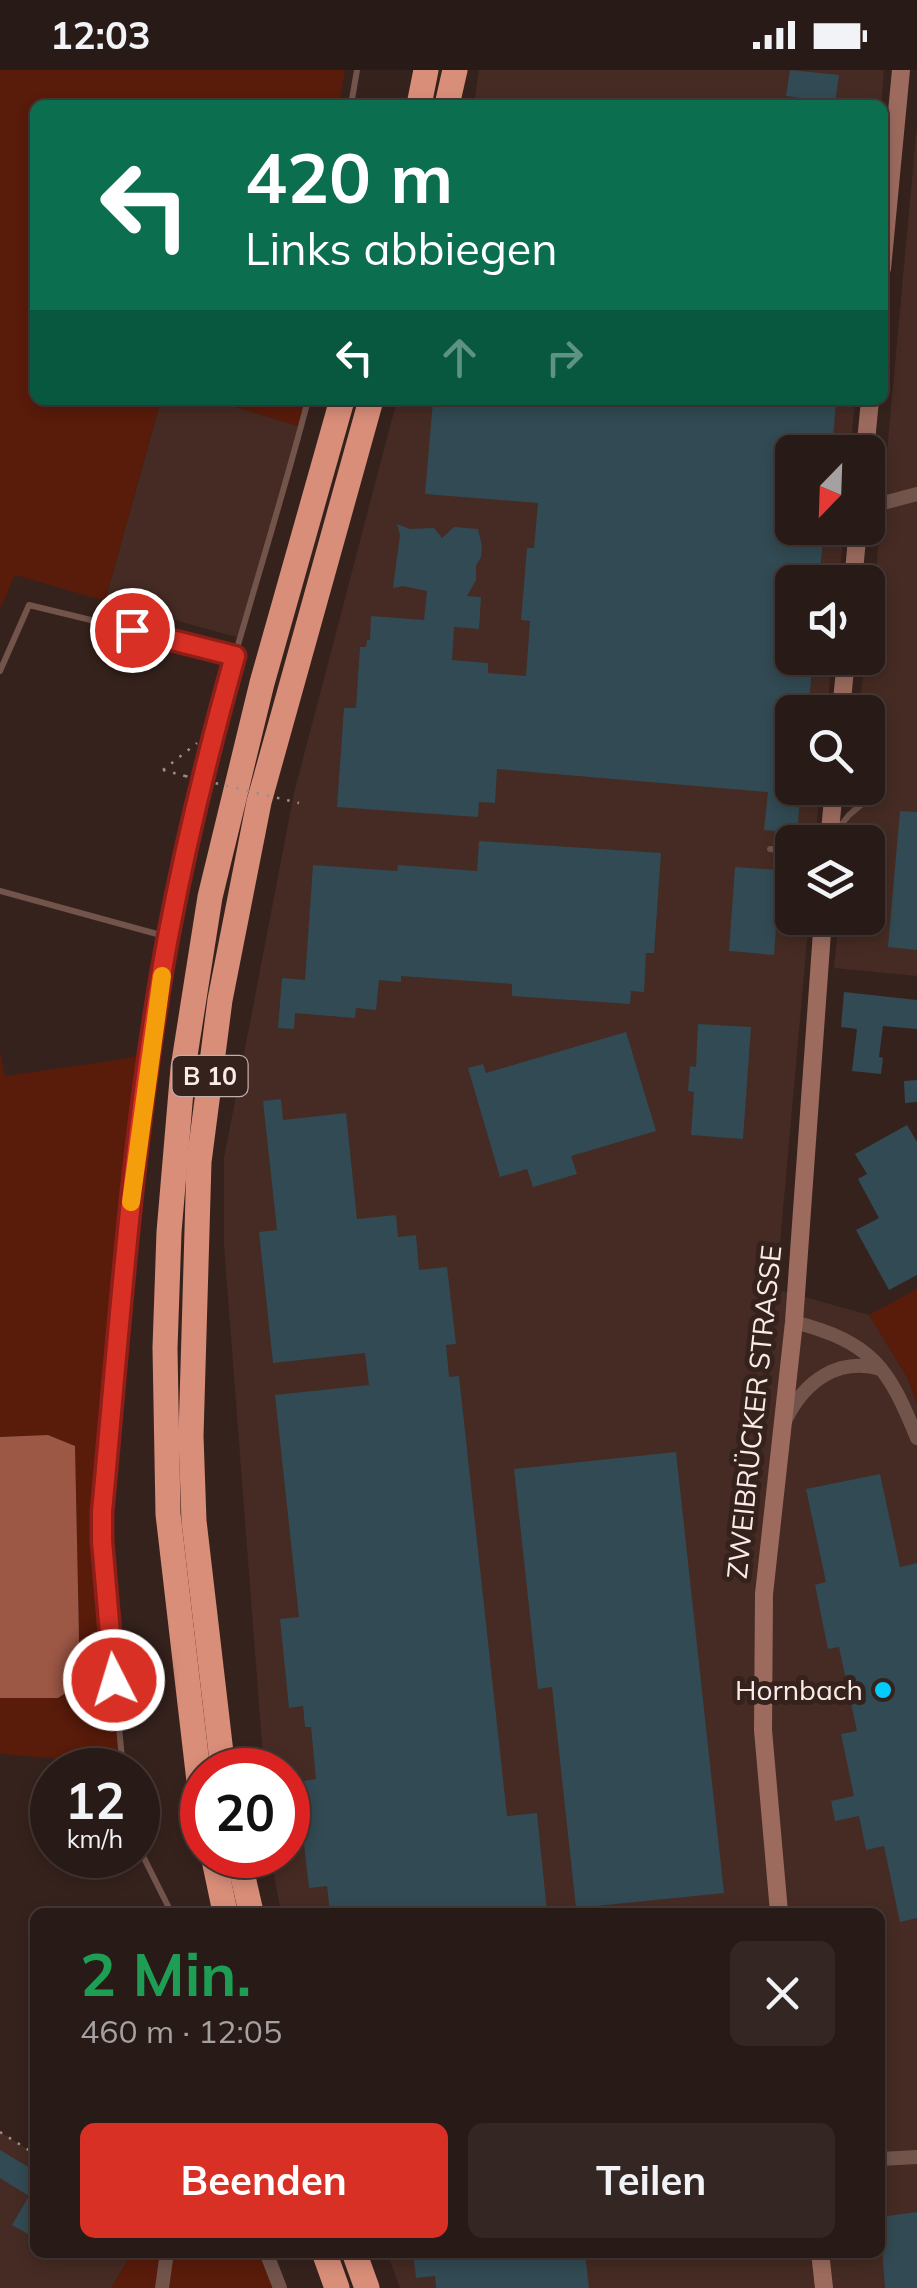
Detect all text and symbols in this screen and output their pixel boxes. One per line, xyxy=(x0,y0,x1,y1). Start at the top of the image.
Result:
text: 12:03 xyxy=(50,11,151,59)
text: 420 m xyxy=(245,133,453,221)
icon: left xyxy=(80,140,210,270)
text: Links abbiegen xyxy=(245,220,558,276)
icon: left xyxy=(327,330,382,385)
icon: ahead xyxy=(432,330,487,385)
icon: right xyxy=(537,330,592,385)
north arrow xyxy=(775,435,885,545)
map controls xyxy=(775,435,885,935)
button: sound xyxy=(775,565,885,675)
pin xyxy=(90,588,175,673)
icon: arrive xyxy=(105,603,160,658)
button: search xyxy=(775,695,885,805)
button: layers xyxy=(775,825,885,935)
road number: B 10 xyxy=(172,1056,248,1096)
street label: ZWEIBRÜCKER STRASSE xyxy=(719,1244,788,1580)
position arrow xyxy=(62,1628,166,1732)
place label: Hornbach xyxy=(735,1672,863,1707)
marker: Hornbach xyxy=(872,1679,894,1701)
speed limit sign: 20 xyxy=(180,1748,310,1878)
text: 12 xyxy=(65,1769,125,1832)
text: km/h xyxy=(67,1823,123,1854)
text: 2 Min. xyxy=(80,1936,251,2011)
button: close xyxy=(730,1941,835,2046)
text: 460 m · 12:05 xyxy=(80,2011,282,2051)
button: Beenden xyxy=(80,2123,448,2238)
button: Teilen xyxy=(468,2123,835,2238)

